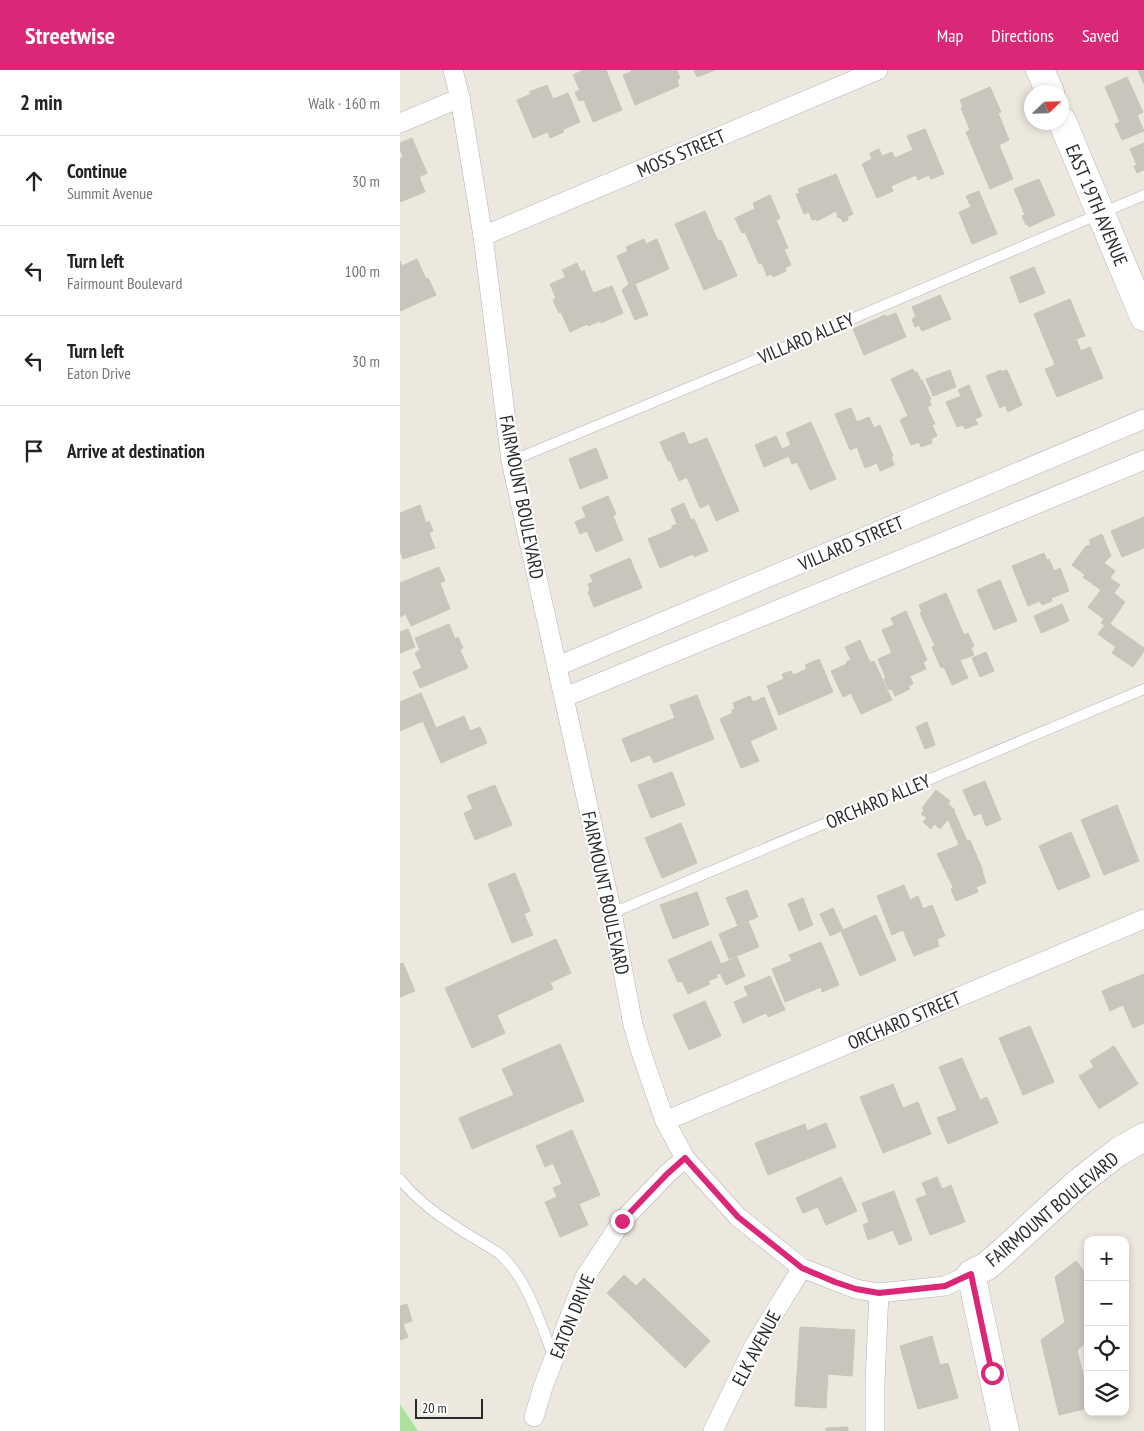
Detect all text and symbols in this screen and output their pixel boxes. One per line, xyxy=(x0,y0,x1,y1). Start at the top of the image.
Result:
text: Streetwise xyxy=(25,20,115,51)
text: Map xyxy=(937,24,963,47)
text: Directions xyxy=(991,24,1054,47)
text: Saved xyxy=(1082,24,1119,47)
north arrow xyxy=(1024,85,1069,130)
text: 2 min xyxy=(20,89,62,116)
text: Walk · 160 m xyxy=(308,93,380,113)
street label: MOSS STREET xyxy=(633,124,729,182)
street label: EAST 19TH AVENUE xyxy=(1061,140,1133,270)
text: Continue xyxy=(67,159,127,183)
icon: ahead xyxy=(20,167,48,195)
text: 30 m xyxy=(352,171,380,191)
text: Summit Avenue xyxy=(67,183,153,203)
text: Turn left xyxy=(67,249,124,273)
icon: left xyxy=(20,257,48,285)
text: 100 m xyxy=(345,261,380,281)
text: Fairmount Boulevard xyxy=(67,273,182,293)
street label: VILLARD ALLEY xyxy=(753,307,858,369)
text: Turn left xyxy=(67,339,124,363)
icon: left xyxy=(20,347,48,375)
text: 30 m xyxy=(352,351,380,371)
text: Eaton Drive xyxy=(67,363,131,383)
street label: FAIRMOUNT BOULEVARD xyxy=(494,413,550,581)
icon: arrive xyxy=(20,437,48,465)
text: Arrive at destination xyxy=(67,439,205,463)
street label: VILLARD STREET xyxy=(794,510,908,576)
street label: ORCHARD ALLEY xyxy=(822,768,934,834)
street label: FAIRMOUNT BOULEVARD xyxy=(577,809,635,977)
street label: ORCHARD STREET xyxy=(844,985,965,1055)
street label: FAIRMOUNT BOULEVARD xyxy=(981,1146,1123,1272)
route end xyxy=(611,1210,634,1233)
map controls xyxy=(1084,1236,1129,1416)
button: + xyxy=(1084,1236,1129,1281)
street label: EATON DRIVE xyxy=(544,1270,600,1362)
button: − xyxy=(1084,1281,1129,1326)
street label: ELK AVENUE xyxy=(726,1306,786,1390)
button: locate xyxy=(1084,1326,1129,1371)
route start xyxy=(981,1362,1004,1385)
button: layers xyxy=(1084,1371,1129,1416)
scale bar xyxy=(415,1396,482,1419)
text: 20 m xyxy=(422,1399,447,1417)

